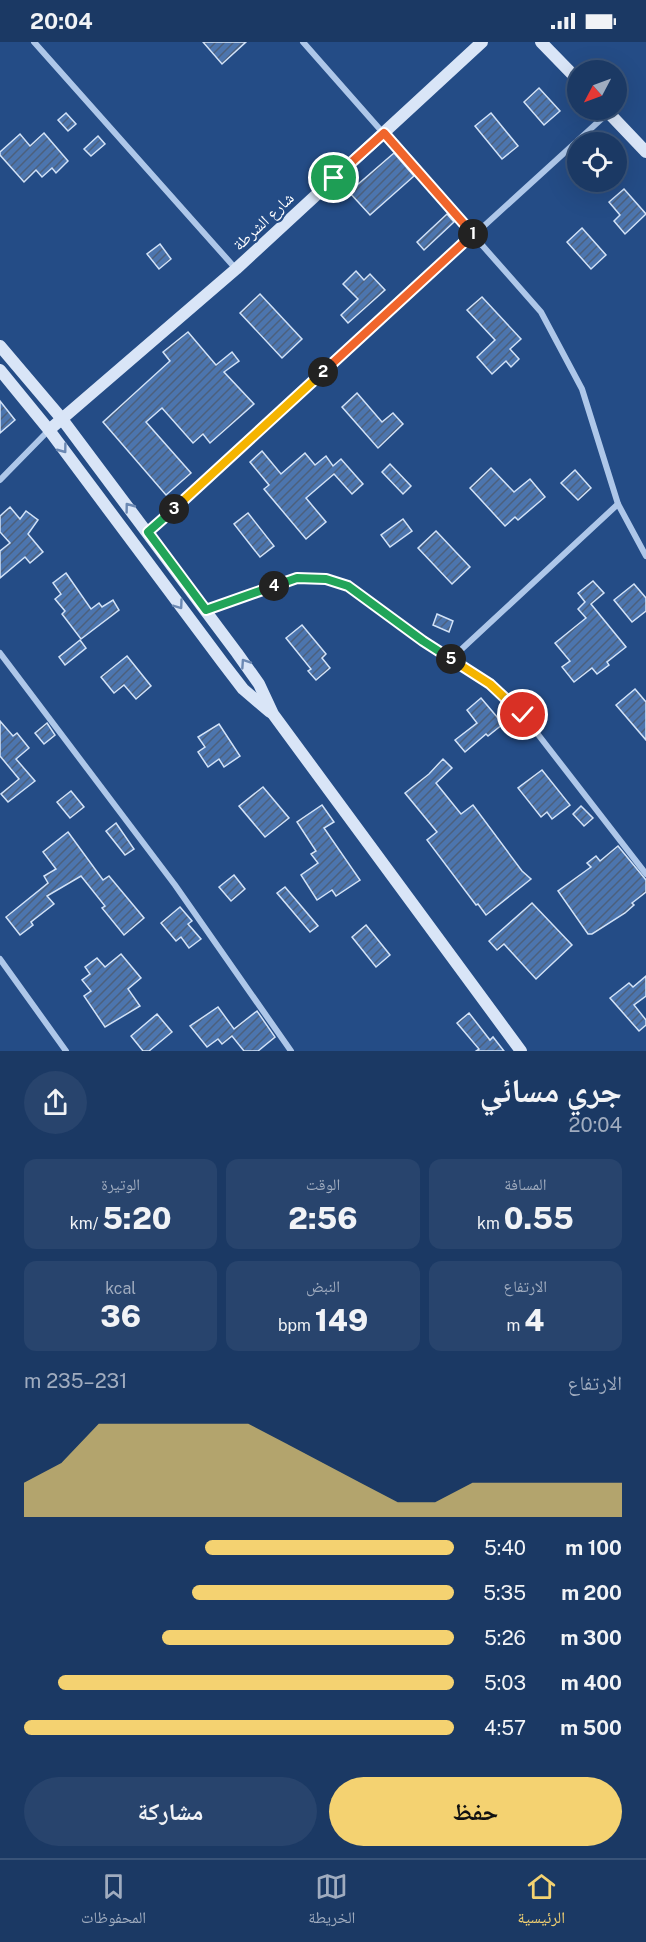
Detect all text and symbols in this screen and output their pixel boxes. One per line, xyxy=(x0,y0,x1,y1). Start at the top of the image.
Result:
text: 20:04 xyxy=(30,8,93,34)
north arrow xyxy=(567,60,627,120)
map controls xyxy=(567,60,627,192)
button: locate xyxy=(567,132,627,192)
pin xyxy=(308,152,359,203)
icon: arrive xyxy=(317,161,350,194)
street label: شارع الشرطة xyxy=(229,188,298,255)
pin: 1 xyxy=(458,219,488,249)
text: 1 xyxy=(470,224,476,243)
pin: 2 xyxy=(308,357,338,387)
text: 2 xyxy=(318,362,328,381)
one-way arrow xyxy=(56,442,67,453)
pin: 3 xyxy=(159,494,189,524)
text: 3 xyxy=(169,499,179,518)
one-way arrow xyxy=(125,502,136,513)
pin: 4 xyxy=(259,571,289,601)
text: 4 xyxy=(269,576,279,595)
one-way arrow xyxy=(172,599,183,610)
pin: 5 xyxy=(436,644,466,674)
text: 5 xyxy=(446,649,456,668)
one-way arrow xyxy=(241,659,252,670)
pin xyxy=(497,689,548,740)
icon: check xyxy=(506,698,539,731)
button: share xyxy=(24,1071,87,1134)
text: جري مسائي xyxy=(479,1071,622,1109)
text: 20:04 xyxy=(569,1113,622,1137)
text: الوتيرة xyxy=(101,1175,140,1194)
text: الوقت xyxy=(306,1175,340,1194)
text: المسافة xyxy=(504,1175,547,1194)
text: 5:20 xyxy=(102,1200,172,1236)
text: 2:56 xyxy=(288,1200,358,1236)
text: 0.55 xyxy=(504,1200,574,1236)
text: /km xyxy=(70,1214,102,1233)
text: km xyxy=(477,1214,504,1233)
text: النبض xyxy=(306,1277,340,1296)
text: الارتفاع xyxy=(504,1277,547,1296)
text: kcal xyxy=(105,1279,136,1298)
text: 36 xyxy=(100,1298,141,1334)
text: 149 xyxy=(315,1302,368,1338)
text: 4 xyxy=(524,1302,544,1338)
text: bpm xyxy=(278,1316,315,1335)
text: m xyxy=(506,1316,524,1335)
text: 231–235 m xyxy=(24,1369,127,1393)
text: الارتفاع xyxy=(567,1371,622,1395)
text: 5:40 xyxy=(484,1536,526,1560)
text: 100 m xyxy=(565,1536,622,1560)
text: 5:35 xyxy=(483,1581,526,1605)
text: 200 m xyxy=(561,1581,622,1605)
text: 5:26 xyxy=(484,1626,526,1650)
text: 300 m xyxy=(561,1626,622,1650)
text: 5:03 xyxy=(484,1671,526,1695)
text: 400 m xyxy=(561,1671,622,1695)
text: 4:57 xyxy=(484,1716,526,1740)
text: 500 m xyxy=(560,1716,622,1740)
button: مشاركة xyxy=(24,1777,317,1846)
button: حفظ xyxy=(329,1777,622,1846)
tab: المحفوظات xyxy=(81,1870,146,1933)
tab: الخريطة xyxy=(308,1870,355,1933)
tab: الرئيسية xyxy=(518,1870,565,1933)

